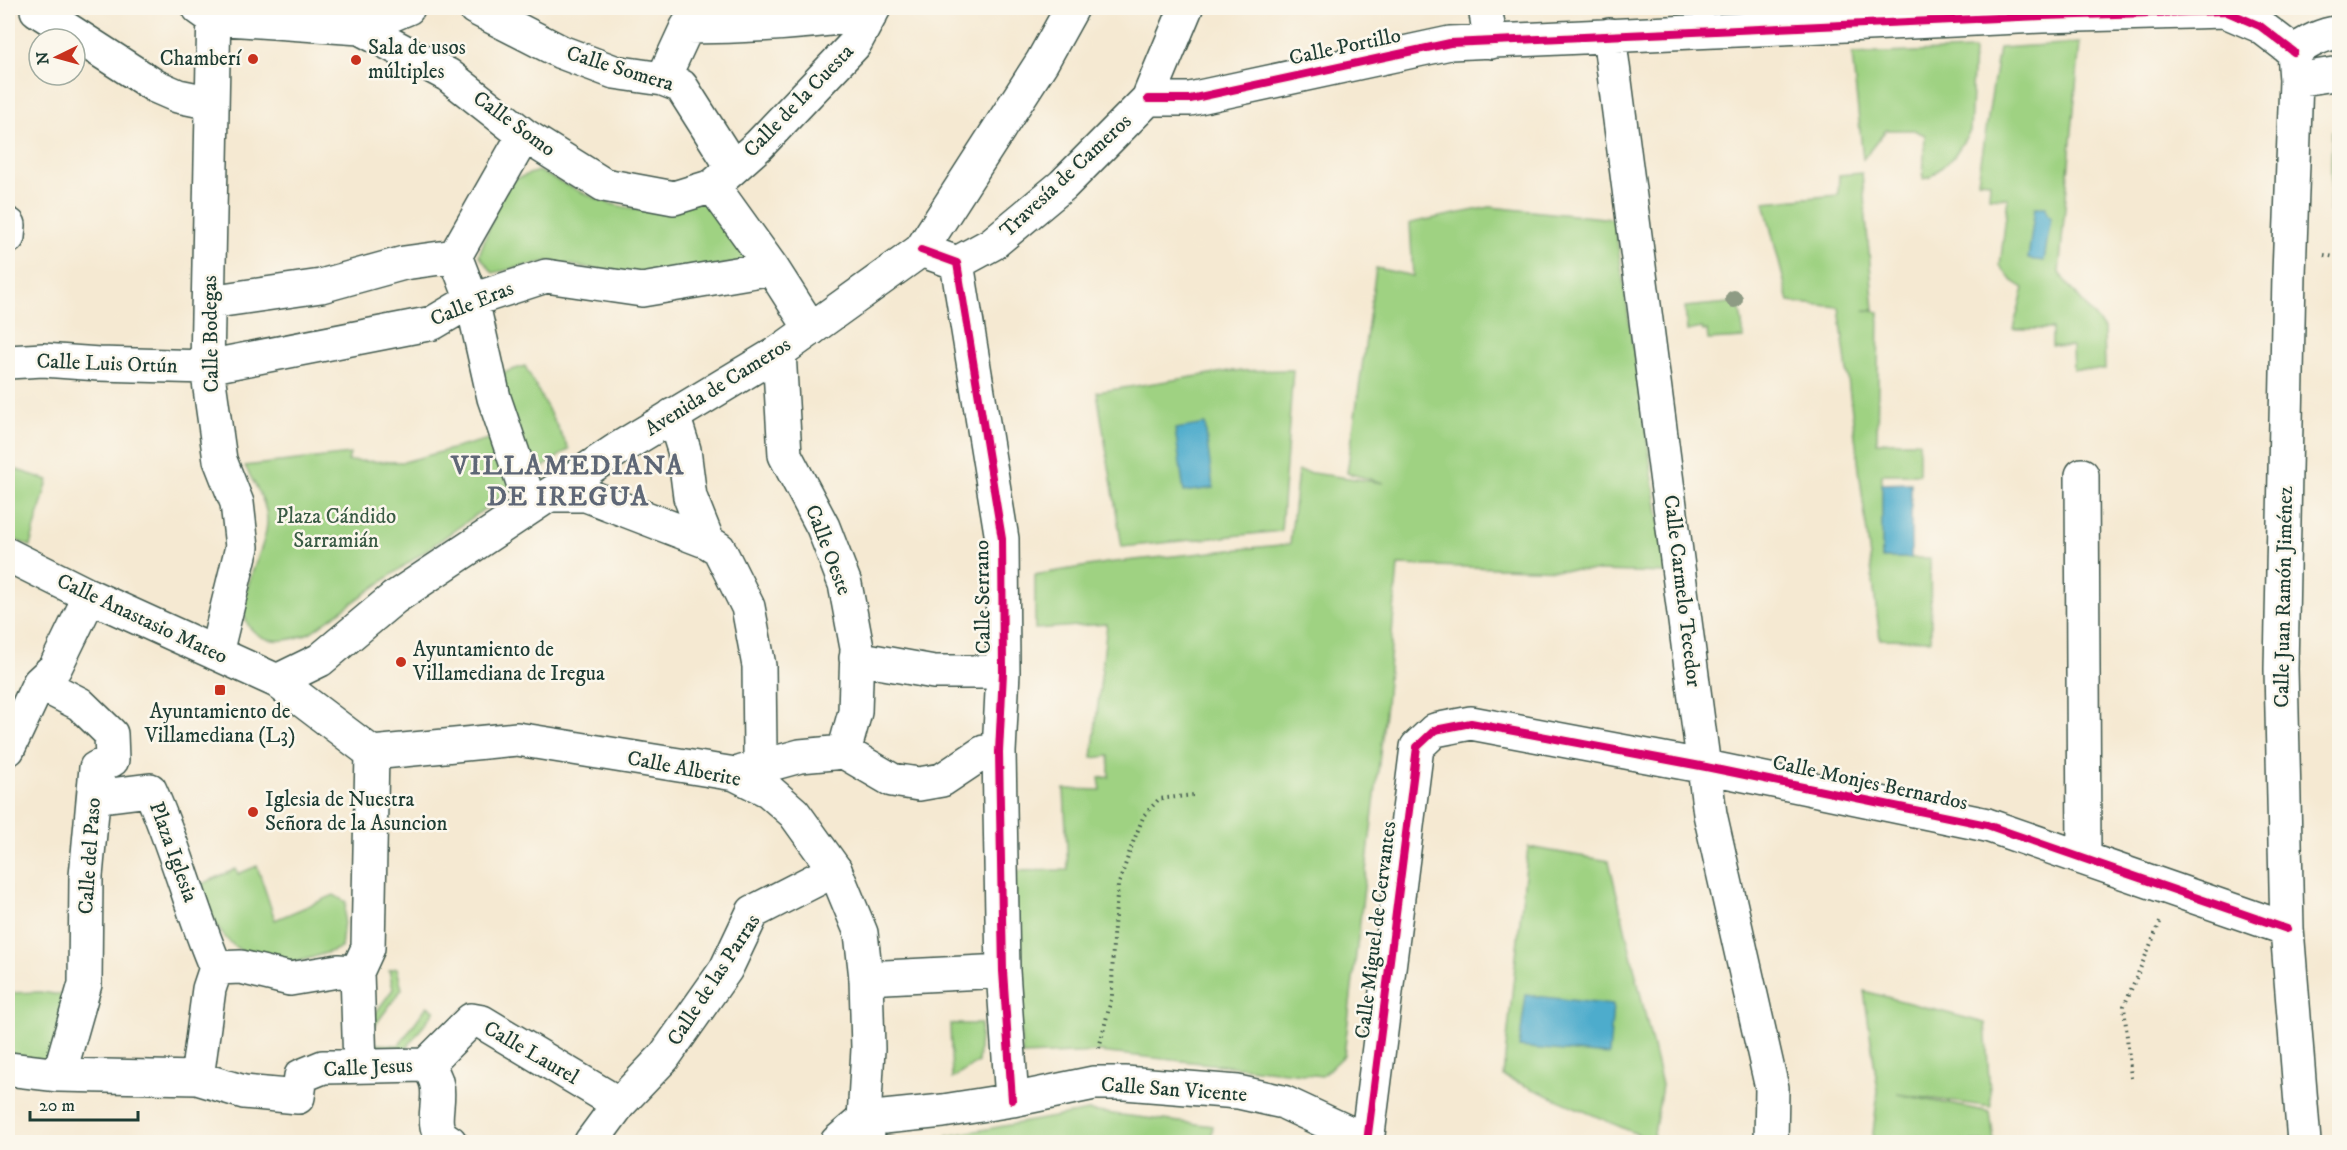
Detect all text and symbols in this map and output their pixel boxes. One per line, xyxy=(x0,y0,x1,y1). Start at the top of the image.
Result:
street label: Calle Portillo xyxy=(1287,23,1403,71)
north arrow xyxy=(27,27,87,87)
place label: Sala de usos múltiples xyxy=(368,35,466,85)
street label: Calle de la Cuesta xyxy=(738,39,860,163)
street label: Calle Somera xyxy=(563,40,677,98)
place label: Chamberí xyxy=(160,46,243,72)
text: N xyxy=(33,51,54,66)
marker: Chamberí xyxy=(246,52,260,66)
marker: Sala de usos múltiples xyxy=(349,53,363,67)
street label: Calle Somo xyxy=(468,85,560,163)
street label: Travesía de Cameros xyxy=(995,108,1137,244)
street label: Calle Bodegas xyxy=(197,275,225,393)
street label: Calle Eras xyxy=(427,276,517,332)
street label: Avenida de Cameros xyxy=(640,332,796,442)
street label: Calle Luis Ortún xyxy=(36,349,178,379)
district label: VILLAMEDIANA DE IREGUA xyxy=(450,449,685,514)
street label: Calle Juan Ramón Jiménez xyxy=(2269,486,2299,708)
street label: Calle Carmelo Tecedor xyxy=(1657,493,1707,689)
street label: Calle Oeste xyxy=(799,501,857,599)
park label: Plaza Cándido Sarramián xyxy=(276,504,396,554)
street label: Calle Serrano xyxy=(969,540,997,654)
street label: Calle Anastasio Mateo xyxy=(52,568,232,670)
place label: Ayuntamiento de Villamediana de Iregua xyxy=(412,637,605,687)
marker: Ayuntamiento de Villamediana de Iregua xyxy=(394,655,408,669)
marker: Ayuntamiento de Villamediana (L3) xyxy=(213,683,227,697)
place label: Ayuntamiento de Villamediana (L3) xyxy=(144,699,295,749)
street label: Calle Alberite xyxy=(625,745,743,793)
street label: Calle Monjes Bernardos xyxy=(1770,750,1970,816)
place label: Iglesia de Nuestra Señora de la Asuncion xyxy=(265,787,447,837)
street label: Calle del Paso xyxy=(73,797,107,915)
street label: Plaza Iglesia xyxy=(143,798,203,906)
marker: Iglesia de Nuestra Señora de la Asuncion xyxy=(246,805,260,819)
street label: Calle Miguel de Cervantes xyxy=(1350,820,1402,1040)
street label: Calle de las Parras xyxy=(662,909,766,1051)
street label: Calle Laurel xyxy=(479,1015,584,1091)
street label: Calle Jesus xyxy=(323,1053,413,1083)
street label: Calle San Vicente xyxy=(1100,1072,1248,1108)
scale bar xyxy=(30,1084,138,1122)
text: 20 m xyxy=(39,1095,75,1117)

